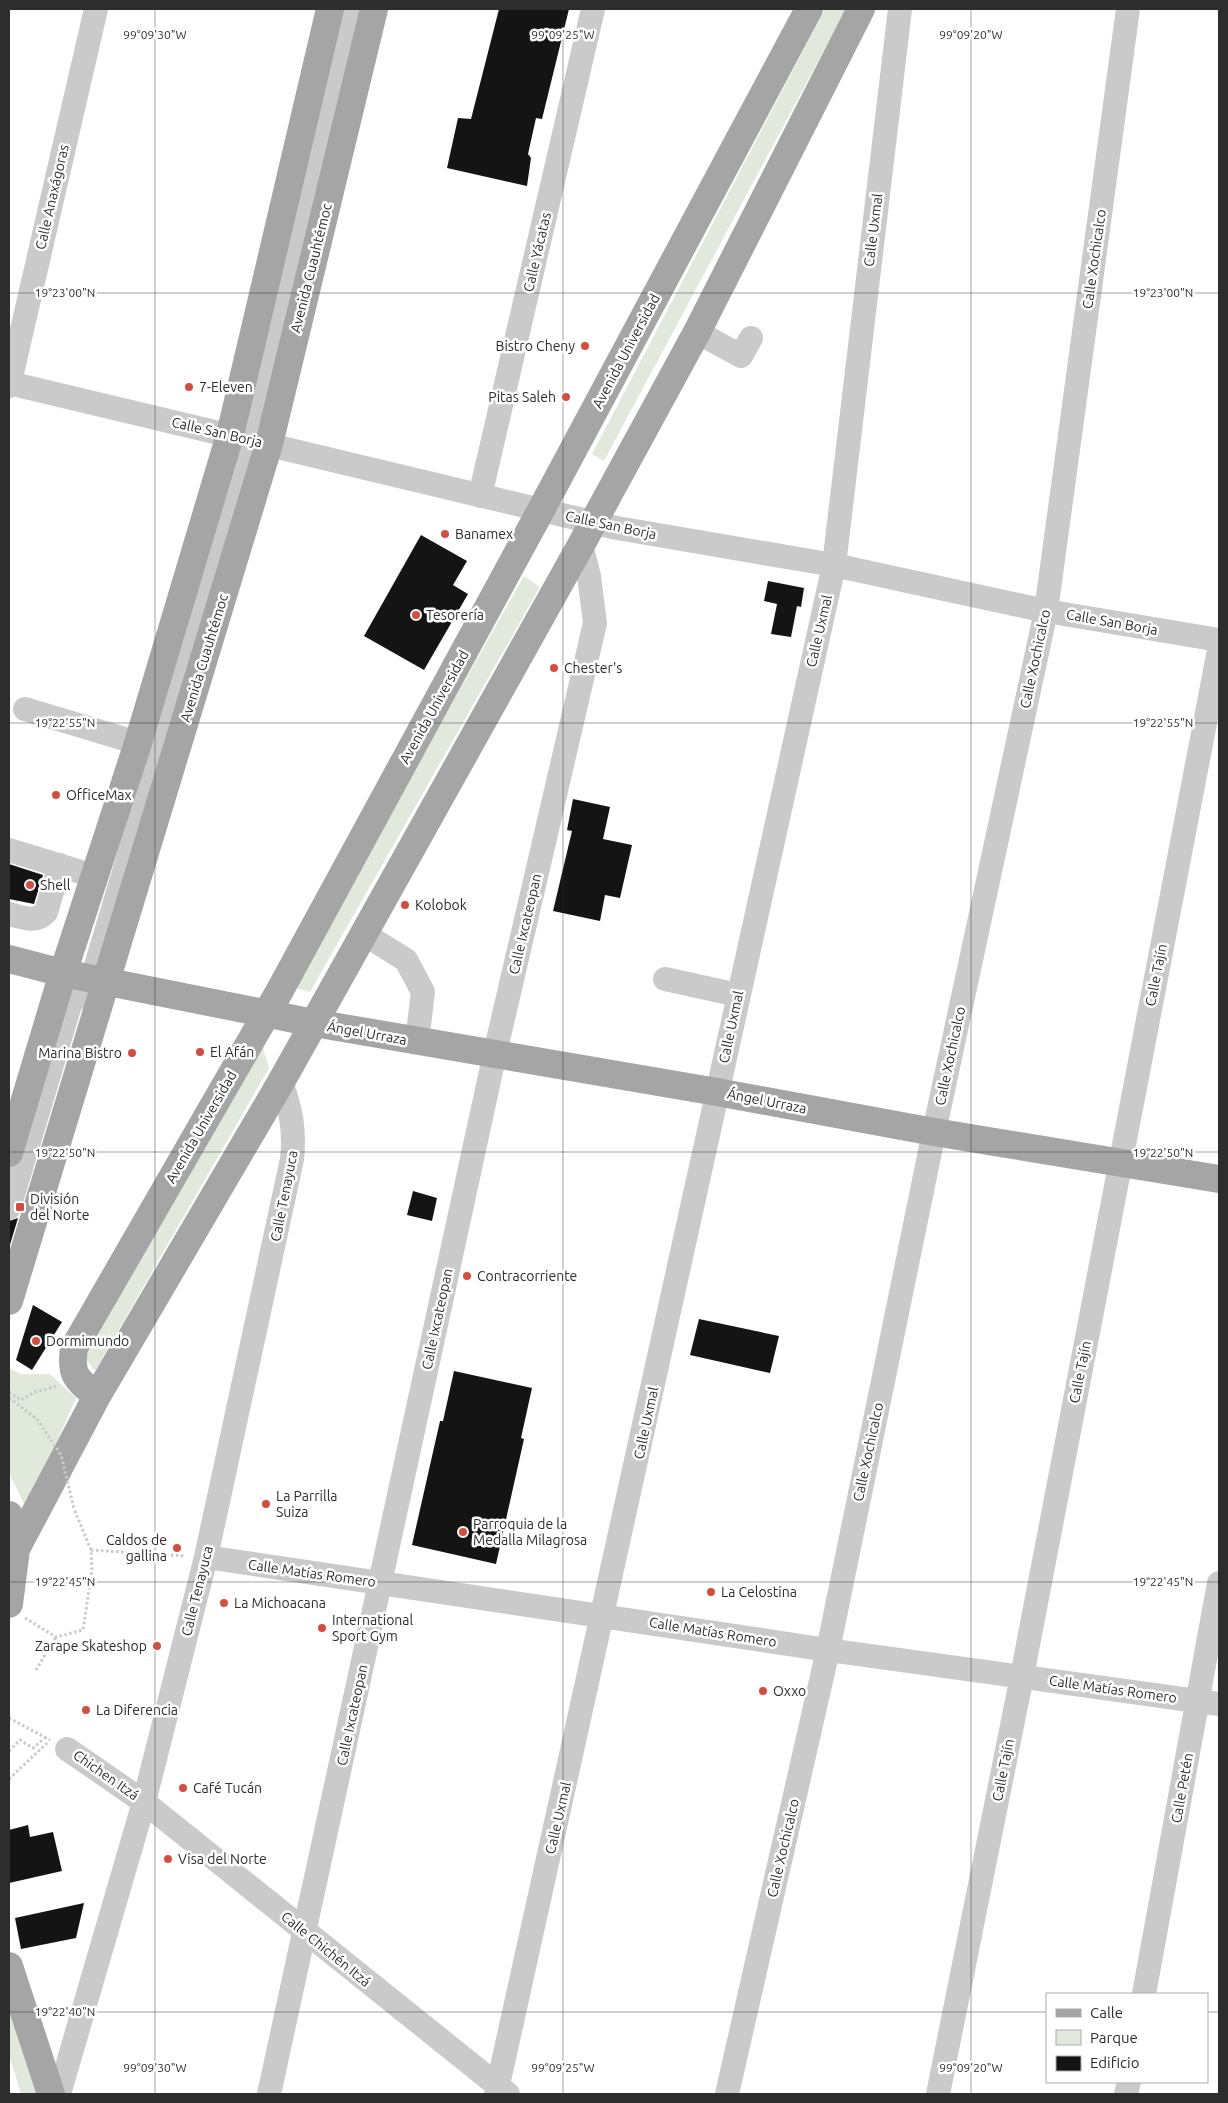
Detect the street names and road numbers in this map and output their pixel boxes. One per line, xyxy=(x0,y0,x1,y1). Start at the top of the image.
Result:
street label: Calle Anaxágoras xyxy=(32,143,72,251)
street label: Calle Uxmal xyxy=(861,192,885,268)
street label: Avenida Cuauhtémoc xyxy=(287,201,335,334)
street label: Calle Xochicalco xyxy=(1079,208,1109,310)
street label: Calle Yácatas xyxy=(520,211,554,293)
street label: Avenida Universidad xyxy=(589,291,663,411)
street label: Calle San Borja xyxy=(170,414,264,450)
street label: Calle San Borja xyxy=(564,508,658,542)
street label: Avenida Cuauhtémoc xyxy=(177,592,231,724)
street label: Calle Uxmal xyxy=(803,593,835,669)
street label: Calle San Borja xyxy=(1065,606,1159,638)
street label: Calle Xochicalco xyxy=(1017,608,1053,710)
street label: Avenida Universidad xyxy=(396,647,472,767)
street label: Calle Ixcateopan xyxy=(506,872,544,976)
street label: Calle Tajín xyxy=(1142,942,1170,1008)
street label: Calle Uxmal xyxy=(716,989,747,1065)
street label: Calle Xochicalco xyxy=(932,1005,968,1107)
street label: Ángel Urraza xyxy=(326,1017,408,1048)
street label: Avenida Universidad xyxy=(162,1068,240,1186)
street label: Ángel Urraza xyxy=(726,1084,808,1117)
street label: Calle Tenayuca xyxy=(267,1149,301,1243)
street label: Calle Ixcateopan xyxy=(418,1267,456,1371)
street label: Calle Tajín xyxy=(1066,1339,1094,1405)
street label: Calle Uxmal xyxy=(631,1385,662,1461)
street label: Calle Xochicalco xyxy=(850,1401,886,1503)
street label: Calle Tenayuca xyxy=(178,1544,216,1638)
street label: Calle Matías Romero xyxy=(247,1556,377,1590)
street label: Calle Matías Romero xyxy=(648,1614,778,1650)
street label: Calle Ixcateopan xyxy=(333,1663,371,1767)
street label: Calle Matías Romero xyxy=(1048,1672,1178,1706)
street label: Calle Tajín xyxy=(989,1737,1017,1803)
street label: Chichen Itzá xyxy=(70,1747,142,1803)
street label: Calle Petén xyxy=(1168,1752,1196,1824)
street label: Calle Uxmal xyxy=(542,1780,574,1856)
street label: Calle Xochicalco xyxy=(764,1797,802,1899)
street label: Calle Chichén Itzá xyxy=(278,1908,374,1990)

